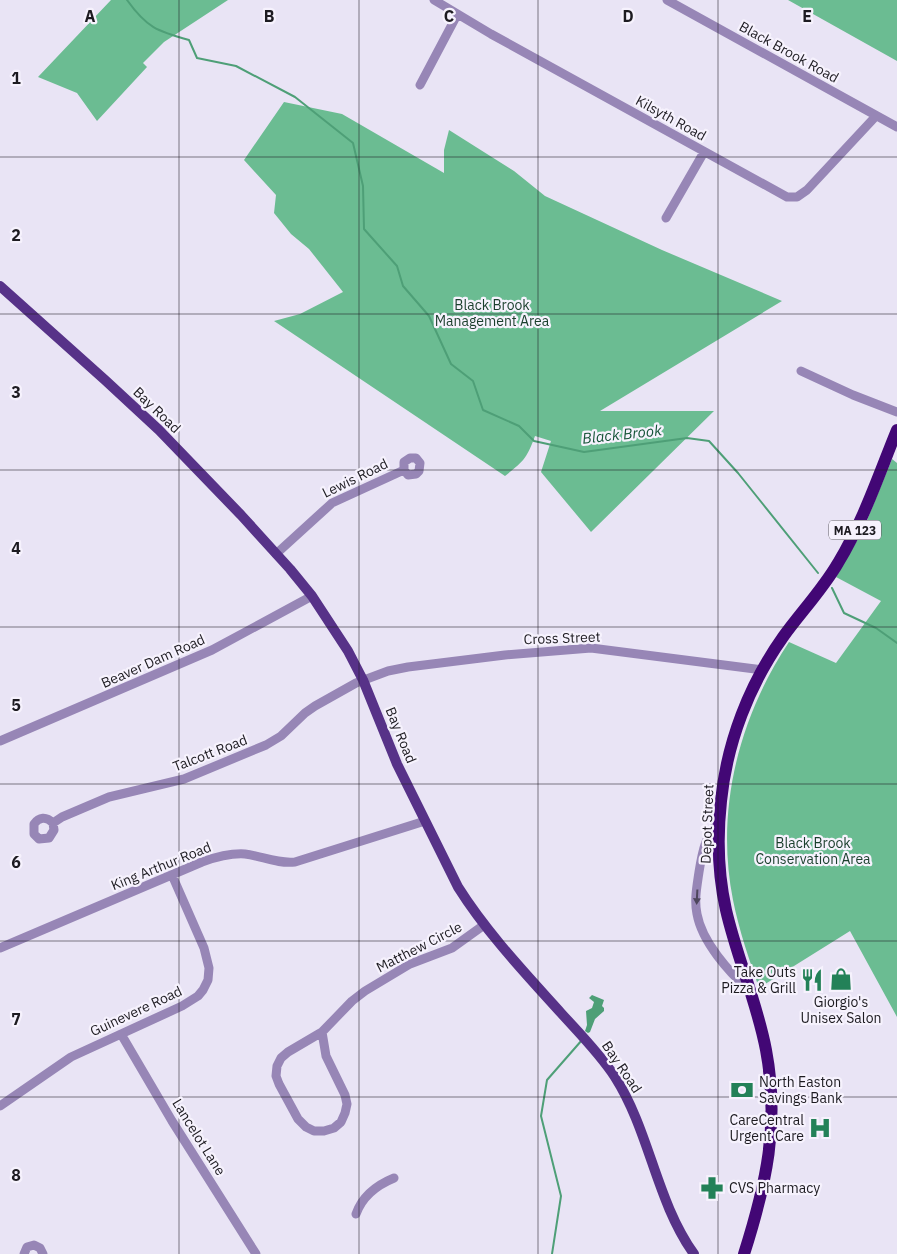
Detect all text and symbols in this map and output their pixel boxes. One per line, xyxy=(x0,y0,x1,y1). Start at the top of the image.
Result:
text: A xyxy=(85,6,96,26)
text: B xyxy=(264,6,275,26)
text: C xyxy=(444,6,454,26)
text: D xyxy=(622,6,634,26)
text: E xyxy=(802,6,812,26)
street label: Black Brook Road xyxy=(736,17,842,87)
text: 1 xyxy=(11,68,21,88)
street label: Kilsyth Road xyxy=(632,91,710,145)
text: 2 xyxy=(11,225,21,245)
park label: Black Brook Management Area xyxy=(435,296,550,330)
text: 3 xyxy=(11,382,21,402)
street label: Bay Road xyxy=(130,383,184,437)
water label: Black Brook xyxy=(581,420,663,448)
street label: Lewis Road xyxy=(319,454,391,502)
road number: MA 123 xyxy=(829,520,881,540)
text: 4 xyxy=(11,538,21,558)
street label: Cross Street xyxy=(523,628,601,648)
street label: Beaver Dam Road xyxy=(98,630,208,692)
text: 5 xyxy=(11,695,21,715)
street label: Bay Road xyxy=(382,704,420,766)
street label: Talcott Road xyxy=(170,731,250,775)
street label: Depot Street xyxy=(697,784,717,864)
park label: Black Brook Conservation Area xyxy=(755,834,871,868)
street label: King Arthur Road xyxy=(108,838,214,894)
text: 6 xyxy=(11,852,21,872)
one-way arrow xyxy=(692,889,700,905)
street label: Matthew Circle xyxy=(373,918,465,976)
place label: Take Outs Pizza & Grill xyxy=(721,963,796,997)
shop icon: Giorgio's Unisex Salon xyxy=(828,966,854,992)
restaurant icon: Take Outs Pizza & Grill xyxy=(799,967,825,993)
street label: Guinevere Road xyxy=(87,982,185,1040)
place label: Giorgio's Unisex Salon xyxy=(801,993,881,1027)
text: 7 xyxy=(11,1009,21,1029)
street label: Bay Road xyxy=(598,1037,646,1097)
place label: North Easton Savings Bank xyxy=(759,1073,843,1107)
bank icon: North Easton Savings Bank xyxy=(729,1077,755,1103)
street label: Lancelot Lane xyxy=(168,1095,230,1179)
place label: CareCentral Urgent Care xyxy=(729,1111,804,1145)
hospital icon: CareCentral Urgent Care xyxy=(807,1115,833,1141)
text: 8 xyxy=(11,1165,21,1185)
pharmacy icon: CVS Pharmacy xyxy=(699,1175,725,1201)
place label: CVS Pharmacy xyxy=(729,1179,820,1197)

